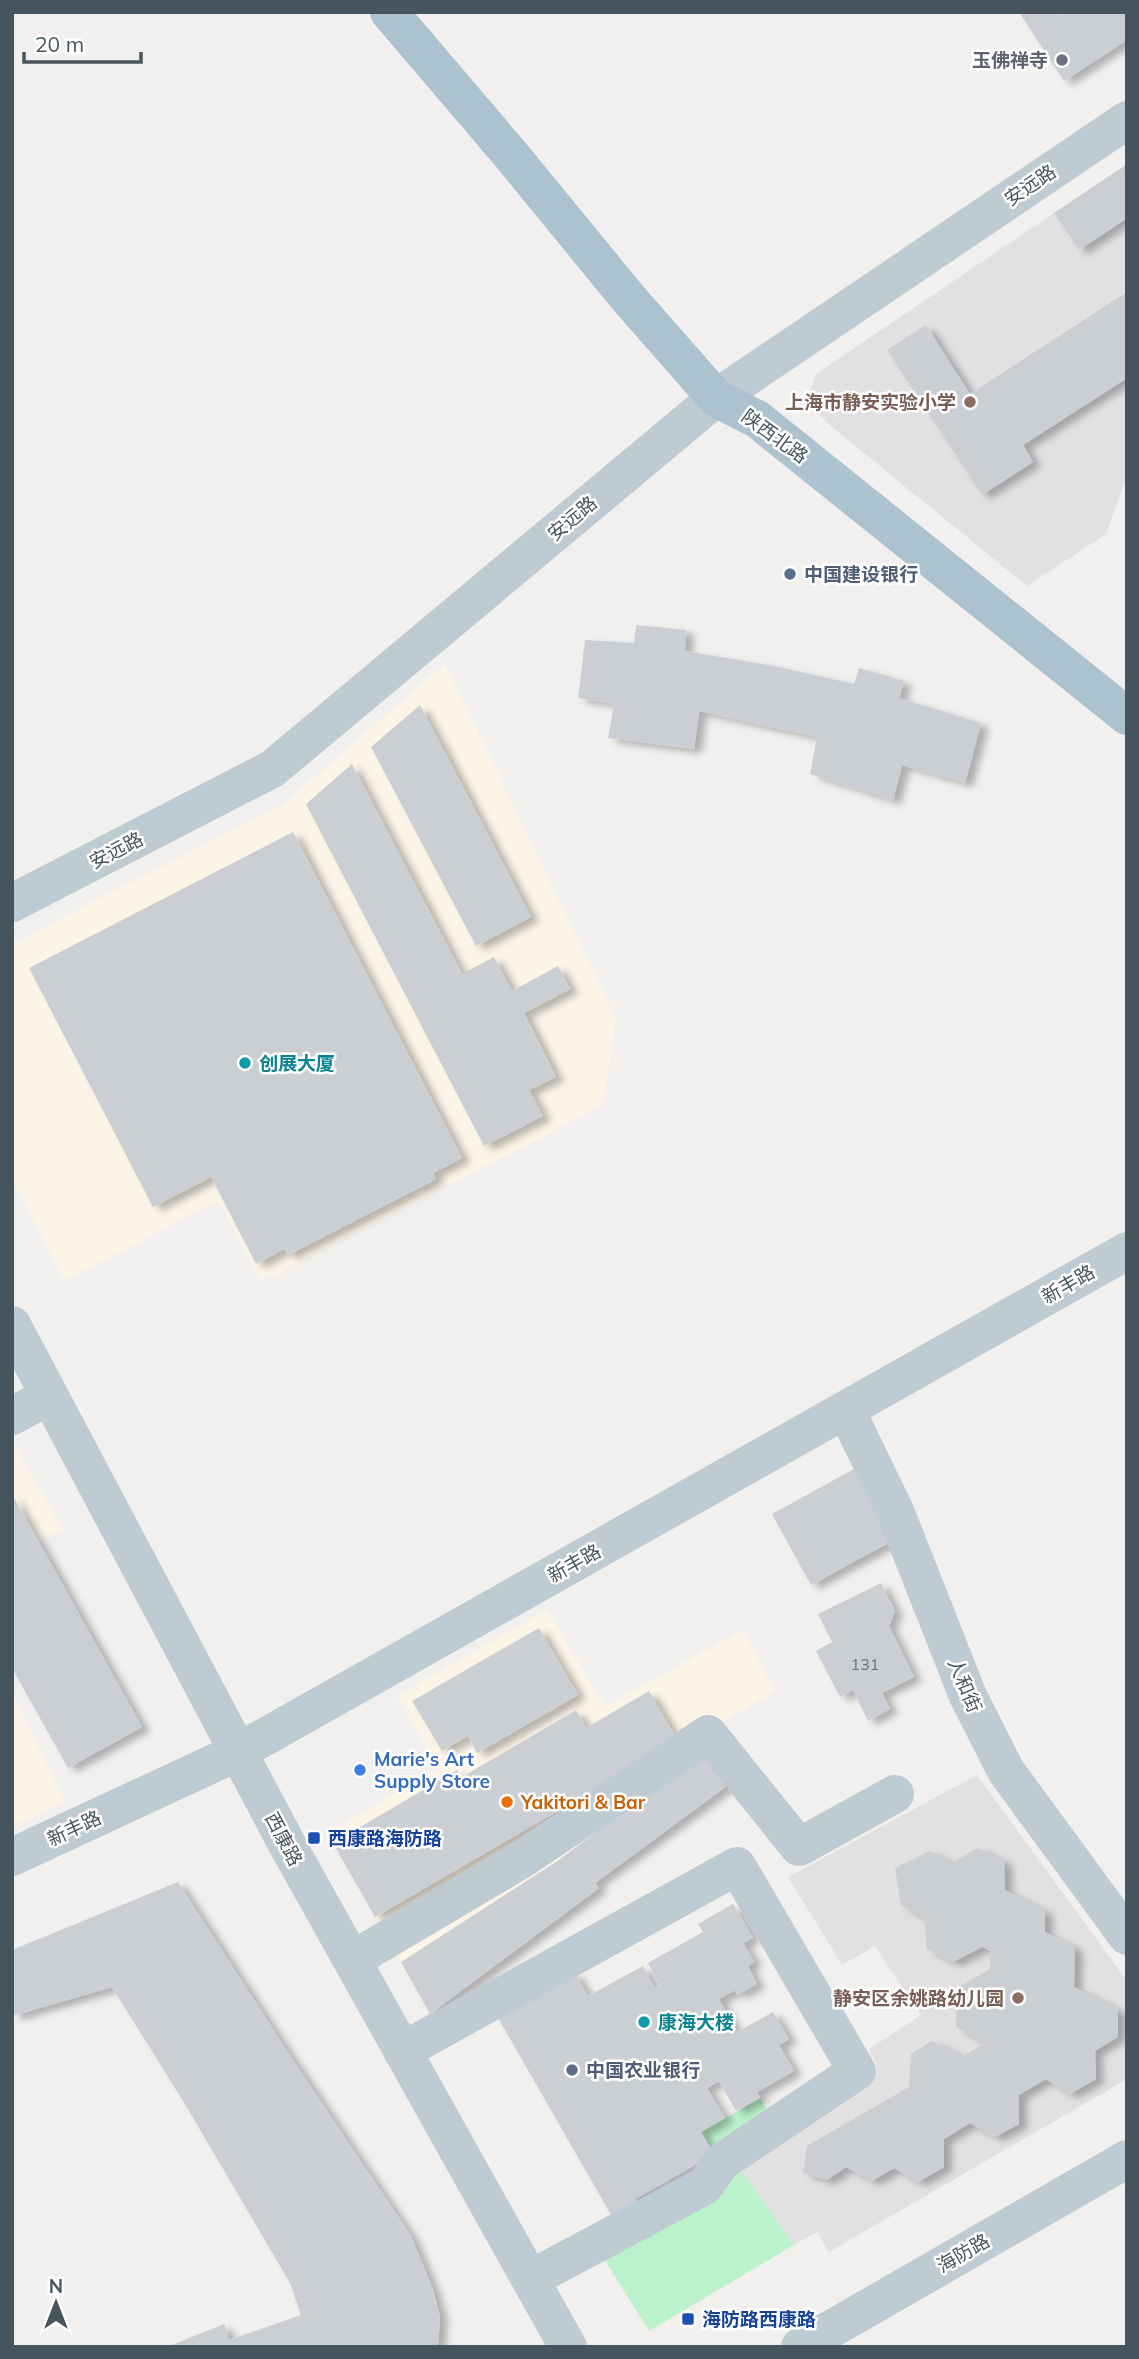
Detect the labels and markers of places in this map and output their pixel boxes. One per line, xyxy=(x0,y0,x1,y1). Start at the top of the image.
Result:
place label: 玉佛禅寺 xyxy=(972,48,1048,72)
marker: 玉佛禅寺 xyxy=(1054,52,1070,68)
place label: 上海市静安实验小学 xyxy=(785,390,956,414)
marker: 上海市静安实验小学 xyxy=(962,394,978,410)
place label: 中国建设银行 xyxy=(804,562,918,586)
marker: 中国建设银行 xyxy=(782,566,798,582)
place label: 创展大厦 xyxy=(259,1051,335,1075)
marker: 创展大厦 xyxy=(237,1055,253,1071)
place label: Marie's Art Supply Store xyxy=(374,1747,490,1793)
marker: Marie's Art Supply Store xyxy=(352,1762,368,1778)
place label: Yakitori & Bar xyxy=(520,1790,646,1814)
marker: Yakitori & Bar xyxy=(499,1794,515,1810)
place label: 西康路海防路 xyxy=(328,1826,442,1850)
marker: 西康路海防路 xyxy=(306,1830,322,1846)
place label: 静安区余姚路幼儿园 xyxy=(833,1986,1004,2010)
marker: 静安区余姚路幼儿园 xyxy=(1010,1990,1026,2006)
place label: 康海大楼 xyxy=(658,2010,734,2034)
marker: 康海大楼 xyxy=(636,2014,652,2030)
place label: 中国农业银行 xyxy=(586,2058,700,2082)
marker: 中国农业银行 xyxy=(564,2062,580,2078)
place label: 海防路西康路 xyxy=(702,2307,816,2331)
marker: 海防路西康路 xyxy=(680,2311,696,2327)

